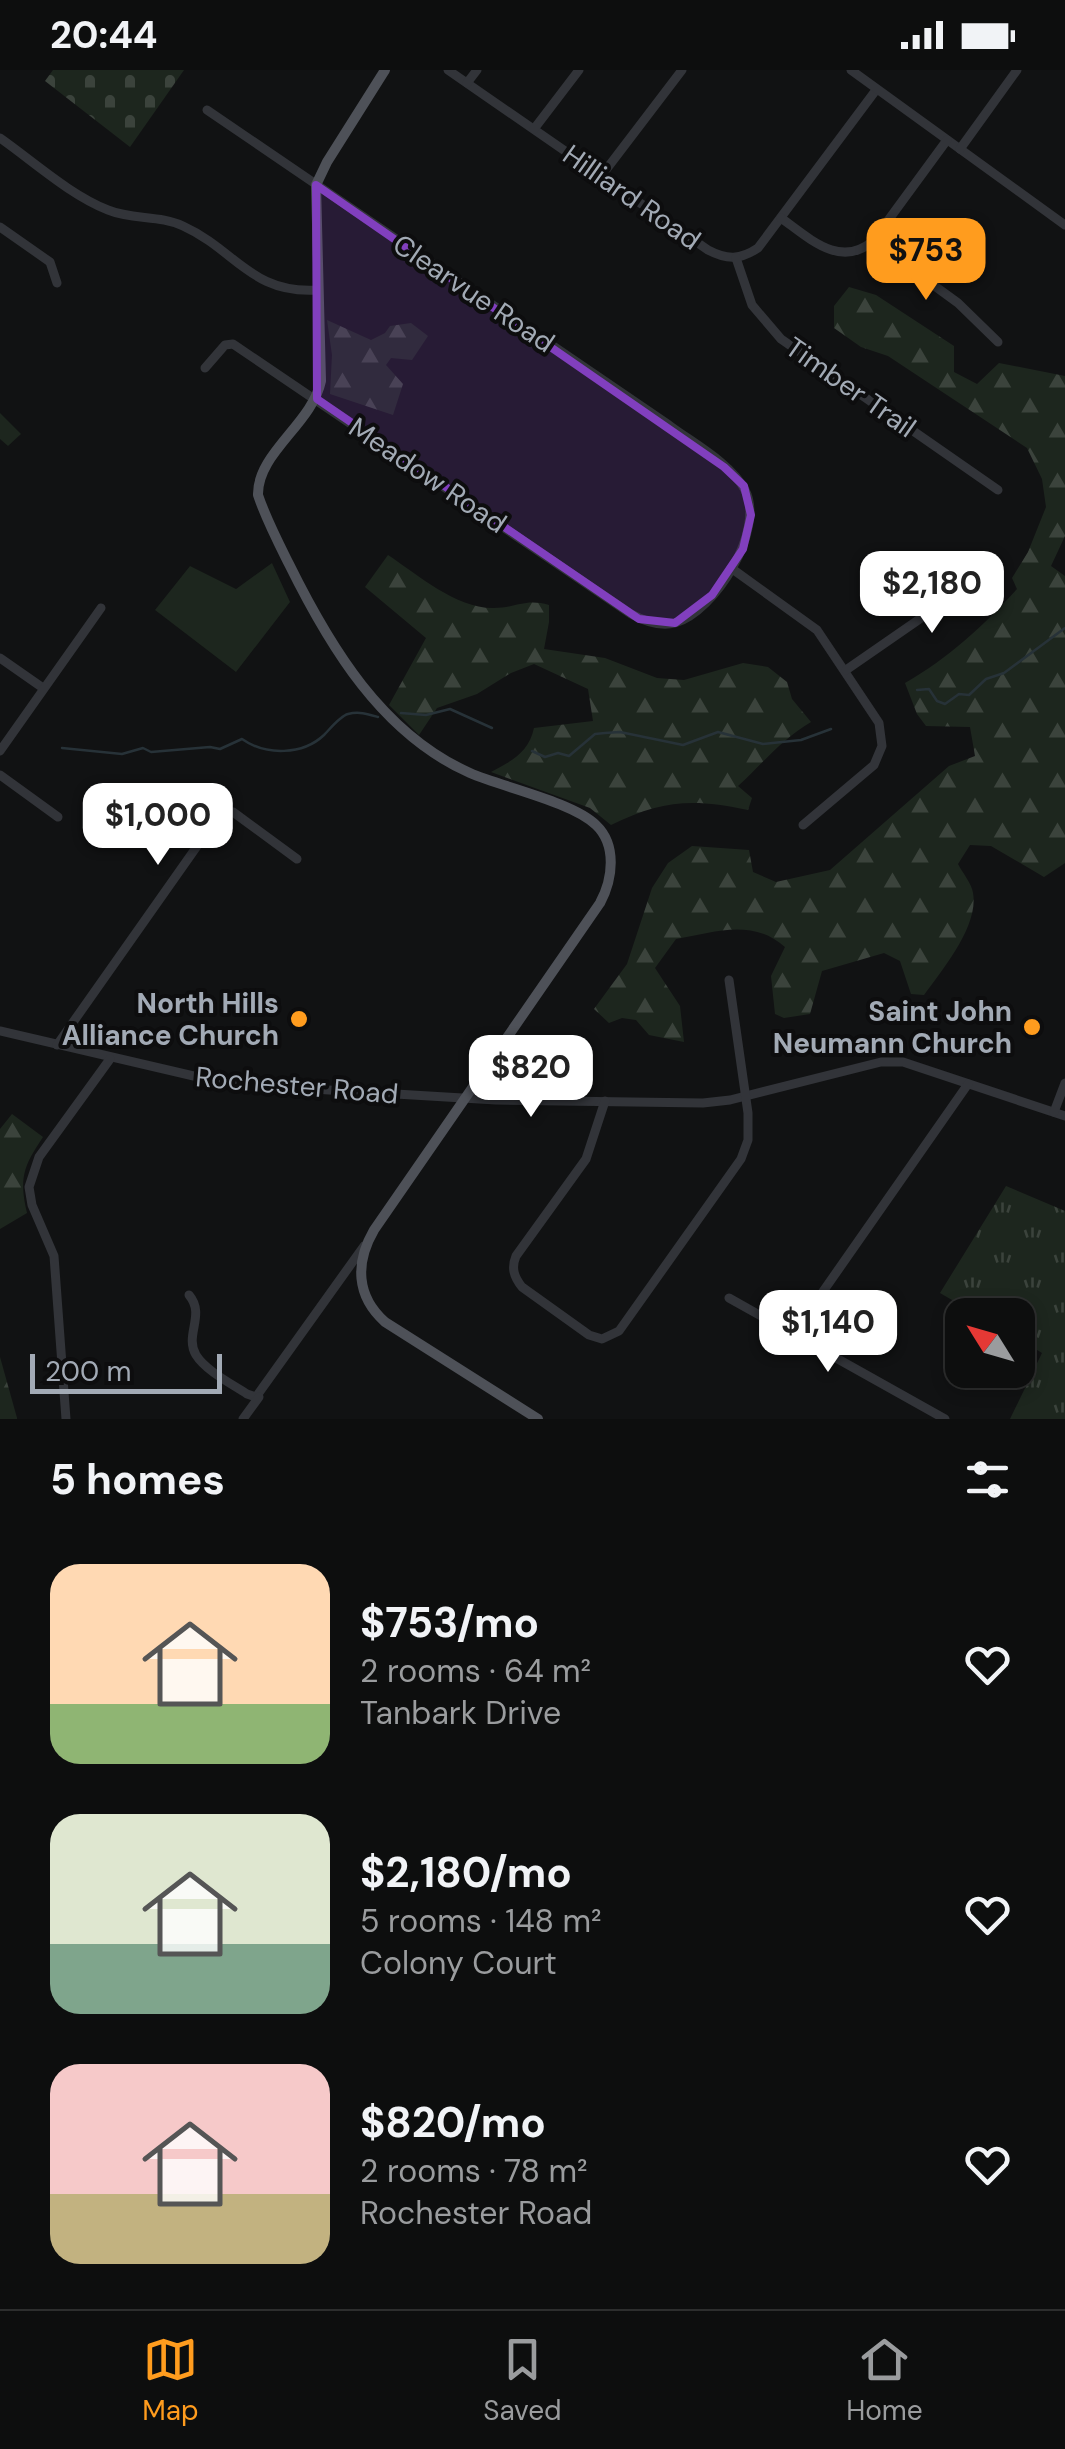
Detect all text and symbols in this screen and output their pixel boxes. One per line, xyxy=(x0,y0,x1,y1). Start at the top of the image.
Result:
text: 20:44 xyxy=(50,10,158,60)
street label: Hilliard Road xyxy=(555,136,708,259)
pin: $753 xyxy=(867,218,985,303)
street label: Clearvue Road xyxy=(386,226,562,361)
text: $753 xyxy=(889,229,963,271)
street label: Timber Trail xyxy=(778,329,923,446)
street label: Meadow Road xyxy=(342,409,514,542)
pin: $2,180 xyxy=(851,551,1013,636)
text: $2,180 xyxy=(882,562,982,604)
pin: $1,000 xyxy=(77,783,239,868)
text: $1,000 xyxy=(105,794,211,836)
place label: North Hills Alliance Church xyxy=(62,985,279,1054)
place label: Saint John Neumann Church xyxy=(773,993,1012,1062)
marker: North Hills Alliance Church xyxy=(288,1008,310,1030)
marker: Saint John Neumann Church xyxy=(1021,1016,1043,1038)
pin: $820 xyxy=(472,1035,590,1120)
text: $820 xyxy=(491,1046,571,1088)
street label: Rochester Road xyxy=(194,1058,400,1113)
pin: $1,140 xyxy=(747,1290,909,1375)
north arrow xyxy=(945,1298,1035,1388)
map controls xyxy=(945,1298,1035,1388)
text: $1,140 xyxy=(781,1301,875,1343)
scale bar xyxy=(30,1349,222,1394)
text: 200 m xyxy=(45,1353,132,1390)
text: 5 homes xyxy=(50,1452,225,1507)
icon: filters xyxy=(960,1452,1015,1507)
text: $753/mo xyxy=(360,1595,539,1650)
icon: home xyxy=(130,1604,250,1724)
icon: heart xyxy=(960,1637,1015,1692)
text: 2 rooms · 64 m² xyxy=(360,1650,591,1692)
text: Tanbark Drive xyxy=(360,1692,561,1734)
text: $2,180/mo xyxy=(360,1845,572,1900)
icon: home xyxy=(130,1854,250,1974)
icon: heart xyxy=(960,1887,1015,1942)
text: 5 rooms · 148 m² xyxy=(360,1900,602,1942)
text: Colony Court xyxy=(360,1942,557,1984)
text: $820/mo xyxy=(360,2095,546,2150)
icon: home xyxy=(130,2104,250,2224)
icon: heart xyxy=(960,2137,1015,2192)
text: 2 rooms · 78 m² xyxy=(360,2150,588,2192)
text: Rochester Road xyxy=(360,2192,592,2234)
tab: Map xyxy=(142,2332,199,2429)
tab: Saved xyxy=(483,2332,562,2429)
tab: Home xyxy=(846,2332,923,2429)

